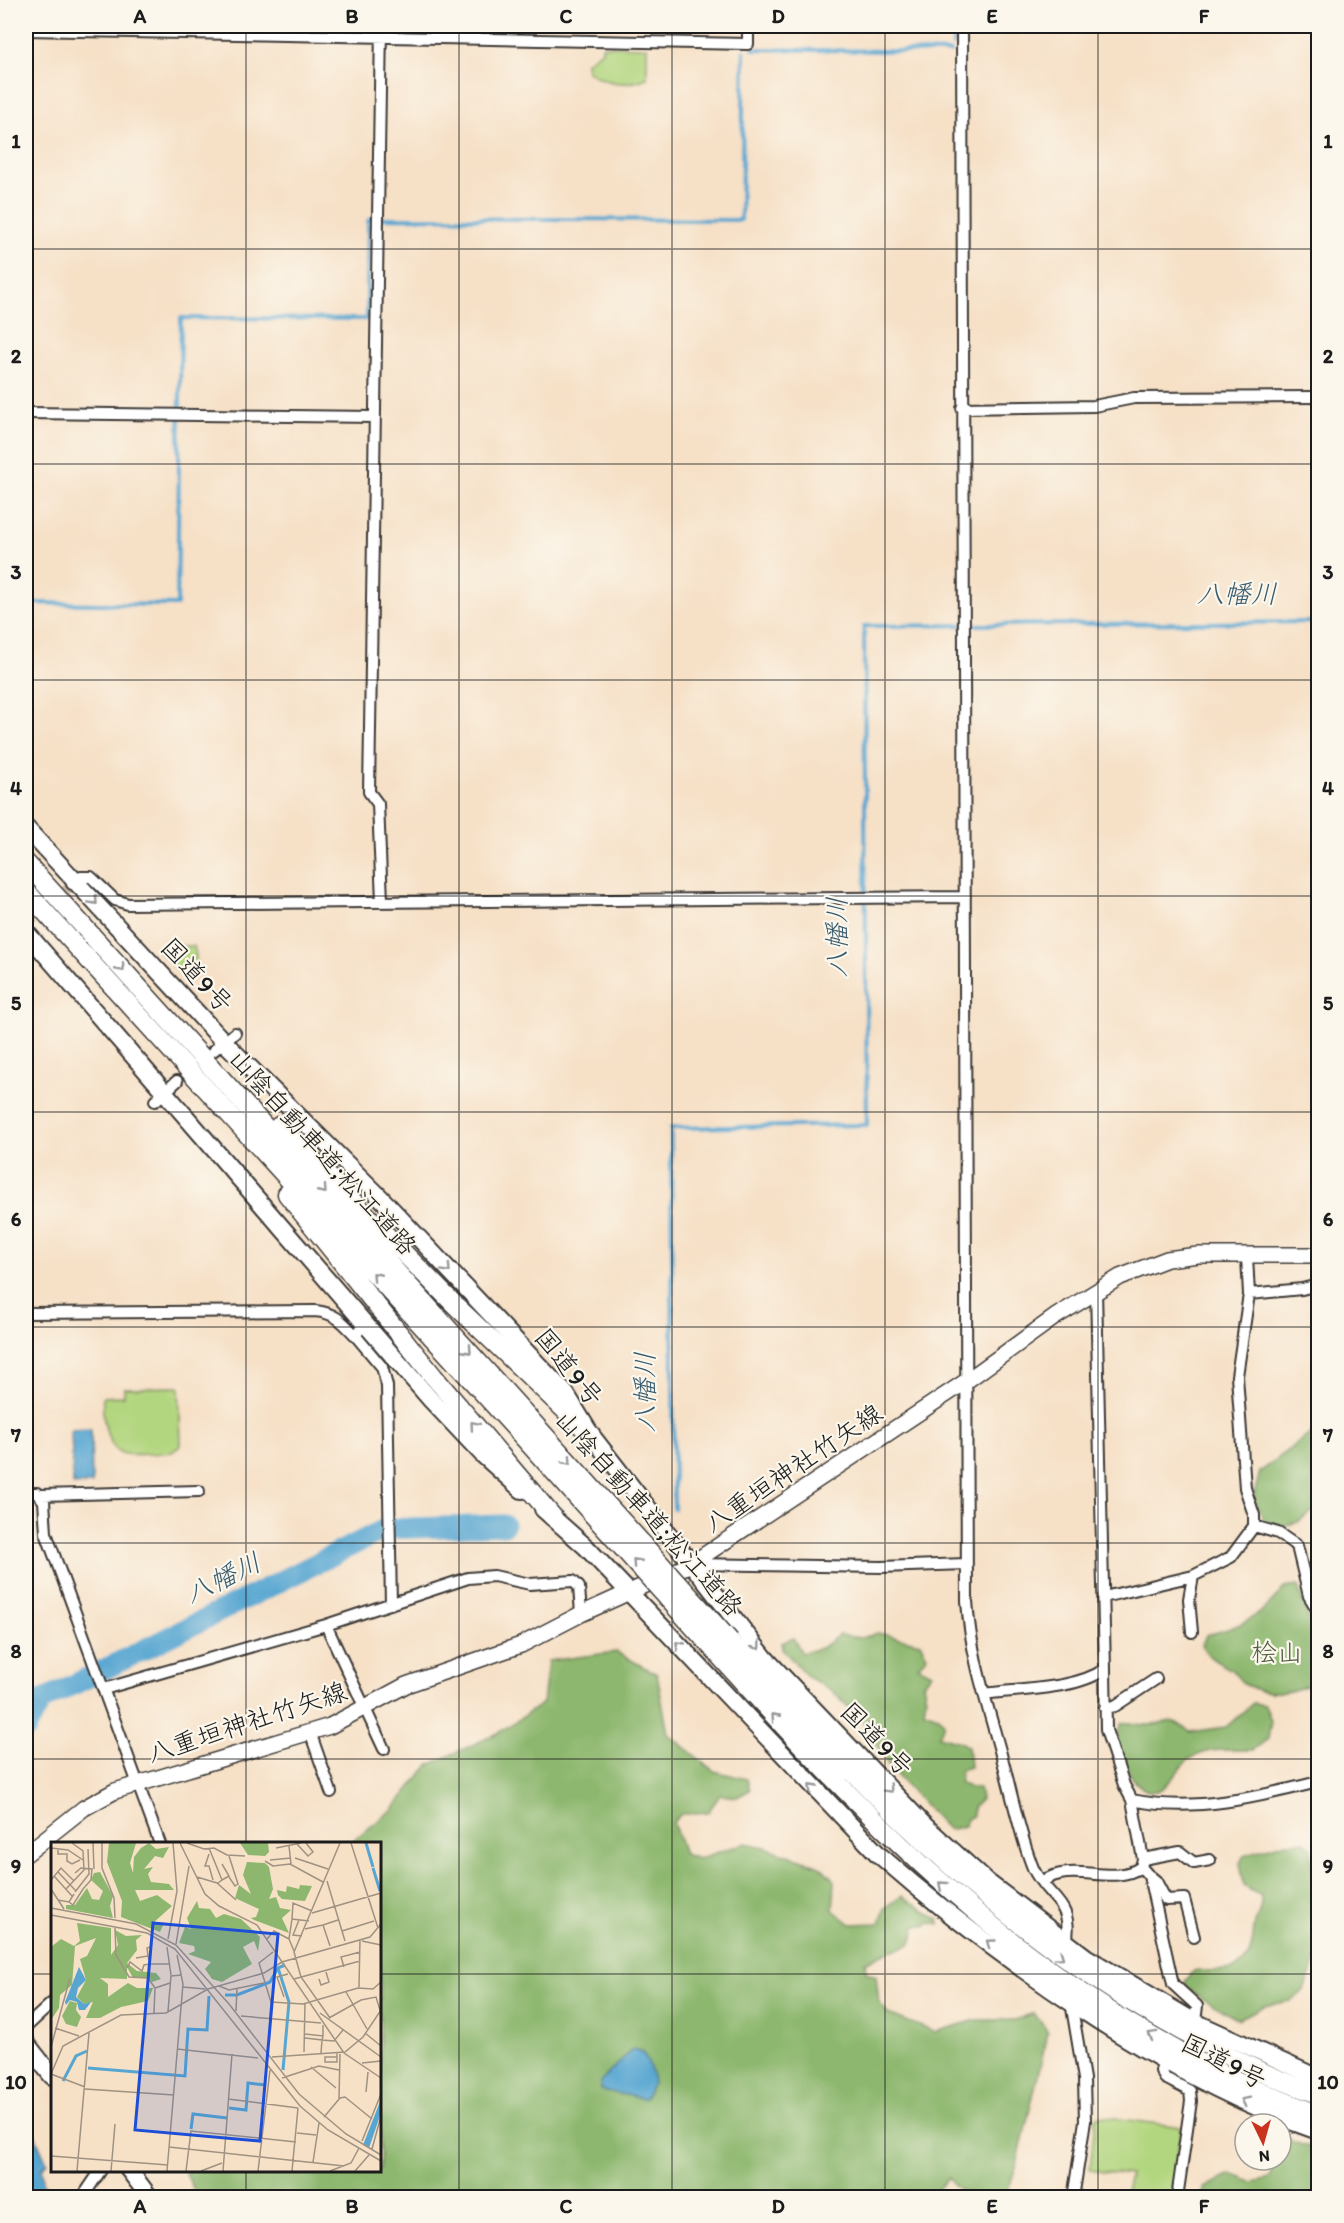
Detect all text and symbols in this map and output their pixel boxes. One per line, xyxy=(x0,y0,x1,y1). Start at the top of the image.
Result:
text: A xyxy=(133,4,147,28)
text: B xyxy=(346,4,359,28)
text: C xyxy=(560,4,573,28)
text: D xyxy=(771,4,785,28)
text: E xyxy=(986,4,998,28)
text: F xyxy=(1199,4,1210,28)
text: 1 xyxy=(11,129,21,153)
text: 1 xyxy=(1323,129,1333,153)
text: 2 xyxy=(11,344,22,368)
text: 2 xyxy=(1323,344,1334,368)
text: 3 xyxy=(11,560,22,584)
text: 3 xyxy=(1323,560,1334,584)
water label: 八幡川 xyxy=(1197,577,1278,610)
text: 4 xyxy=(10,776,22,800)
text: 4 xyxy=(1322,776,1334,800)
one-way arrow xyxy=(87,894,98,905)
water label: 八幡川 xyxy=(820,897,853,978)
street label: 国道9号 xyxy=(154,931,240,1019)
one-way arrow xyxy=(114,961,125,972)
text: 5 xyxy=(11,991,22,1015)
text: 5 xyxy=(1323,991,1334,1015)
street label: 山陰自動車道;松江道路 xyxy=(222,1042,424,1262)
one-way arrow xyxy=(316,1184,327,1194)
text: 6 xyxy=(11,1207,22,1231)
text: 6 xyxy=(1323,1207,1334,1231)
one-way arrow xyxy=(440,1262,451,1273)
one-way arrow xyxy=(372,1272,383,1283)
street label: 国道9号 xyxy=(528,1321,610,1413)
one-way arrow xyxy=(461,1344,472,1354)
water label: 八幡川 xyxy=(628,1352,661,1433)
street label: 八重垣神社竹矢線 xyxy=(698,1397,888,1539)
street label: 山陰自動車道;松江道路 xyxy=(548,1403,750,1623)
one-way arrow xyxy=(470,1421,481,1432)
text: 7 xyxy=(10,1423,21,1447)
text: 7 xyxy=(1322,1423,1333,1447)
one-way arrow xyxy=(561,1454,572,1464)
water label: 八幡川 xyxy=(179,1545,266,1610)
one-way arrow xyxy=(632,1559,643,1569)
park label: 桧山 xyxy=(1251,1636,1303,1668)
text: 8 xyxy=(11,1639,22,1663)
text: 8 xyxy=(1323,1639,1334,1663)
one-way arrow xyxy=(749,1640,760,1651)
one-way arrow xyxy=(676,1642,687,1653)
street label: 八重垣神社竹矢線 xyxy=(143,1675,351,1769)
street label: 国道9号 xyxy=(834,1695,920,1783)
one-way arrow xyxy=(771,1714,782,1724)
one-way arrow xyxy=(882,1783,893,1793)
one-way arrow xyxy=(809,1784,820,1795)
inset map xyxy=(51,1842,381,2172)
text: 9 xyxy=(11,1854,21,1878)
text: 9 xyxy=(1323,1854,1333,1878)
one-way arrow xyxy=(938,1881,949,1892)
one-way arrow xyxy=(986,1940,997,1951)
one-way arrow xyxy=(1054,1949,1065,1960)
street label: 国道9号 xyxy=(1176,2026,1272,2096)
one-way arrow xyxy=(1148,2031,1158,2042)
text: 10 xyxy=(5,2070,27,2094)
text: 10 xyxy=(1317,2070,1339,2094)
one-way arrow xyxy=(1240,2097,1251,2109)
north arrow xyxy=(1233,2112,1293,2172)
text: N xyxy=(1258,2147,1270,2166)
text: A xyxy=(133,2194,147,2218)
text: B xyxy=(346,2194,359,2218)
text: C xyxy=(560,2194,573,2218)
text: D xyxy=(771,2194,785,2218)
text: E xyxy=(986,2194,998,2218)
text: F xyxy=(1199,2194,1210,2218)

